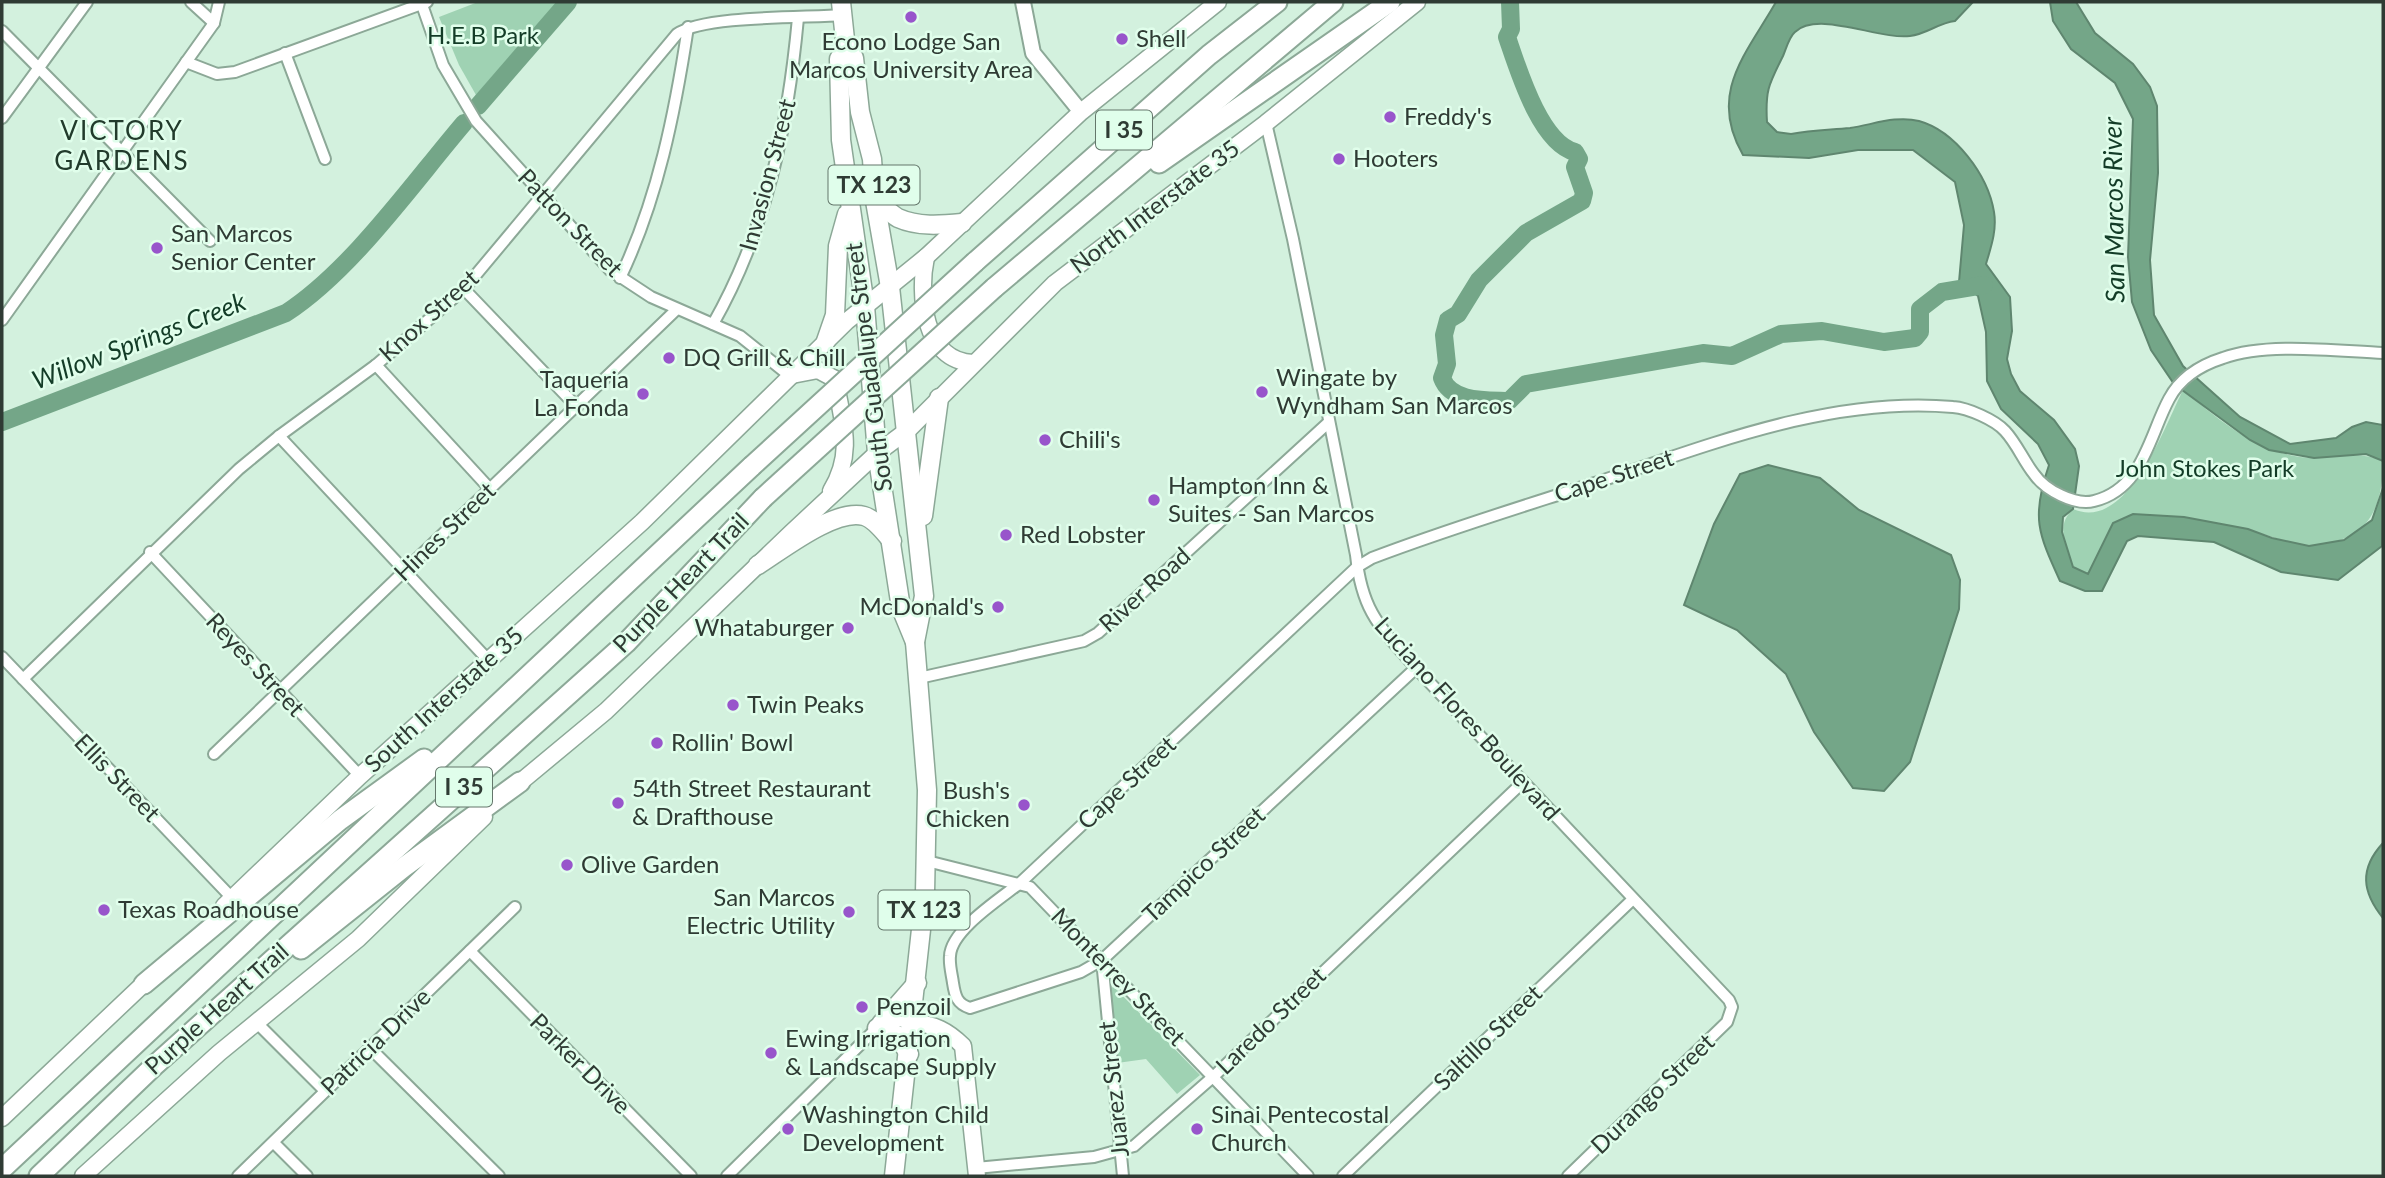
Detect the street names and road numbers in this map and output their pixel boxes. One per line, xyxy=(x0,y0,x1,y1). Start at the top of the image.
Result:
street label: Invasion Street xyxy=(732,95,801,254)
road number: I 35 xyxy=(1096,111,1152,150)
street label: North Interstate 35 xyxy=(1064,133,1244,279)
street label: Patton Street xyxy=(513,162,630,282)
road number: TX 123 xyxy=(828,166,920,204)
street label: South Guadalupe Street xyxy=(838,241,897,493)
street label: Knox Street xyxy=(372,262,484,367)
street label: Cape Street xyxy=(1550,442,1677,507)
street label: Hines Street xyxy=(387,475,501,586)
street label: Purple Heart Trail xyxy=(606,506,754,658)
street label: River Road xyxy=(1092,540,1196,637)
street label: Reyes Street xyxy=(201,606,312,722)
street label: Luciano Flores Boulevard xyxy=(1369,610,1567,826)
street label: South Interstate 35 xyxy=(358,620,528,778)
street label: Ellis Street xyxy=(69,727,167,827)
street label: Cape Street xyxy=(1071,729,1181,835)
road number: I 35 xyxy=(436,768,492,806)
street label: Tampico Street xyxy=(1136,800,1270,928)
road number: TX 123 xyxy=(878,890,970,930)
street label: Monterrey Street xyxy=(1046,901,1192,1051)
street label: Purple Heart Trail xyxy=(138,936,294,1080)
street label: Laredo Street xyxy=(1209,960,1331,1080)
street label: Saltillo Street xyxy=(1427,978,1547,1096)
street label: Patricia Drive xyxy=(314,981,436,1100)
street label: Parker Drive xyxy=(525,1007,637,1119)
street label: Juarez Street xyxy=(1091,1020,1134,1158)
street label: Durango Street xyxy=(1584,1026,1720,1159)

